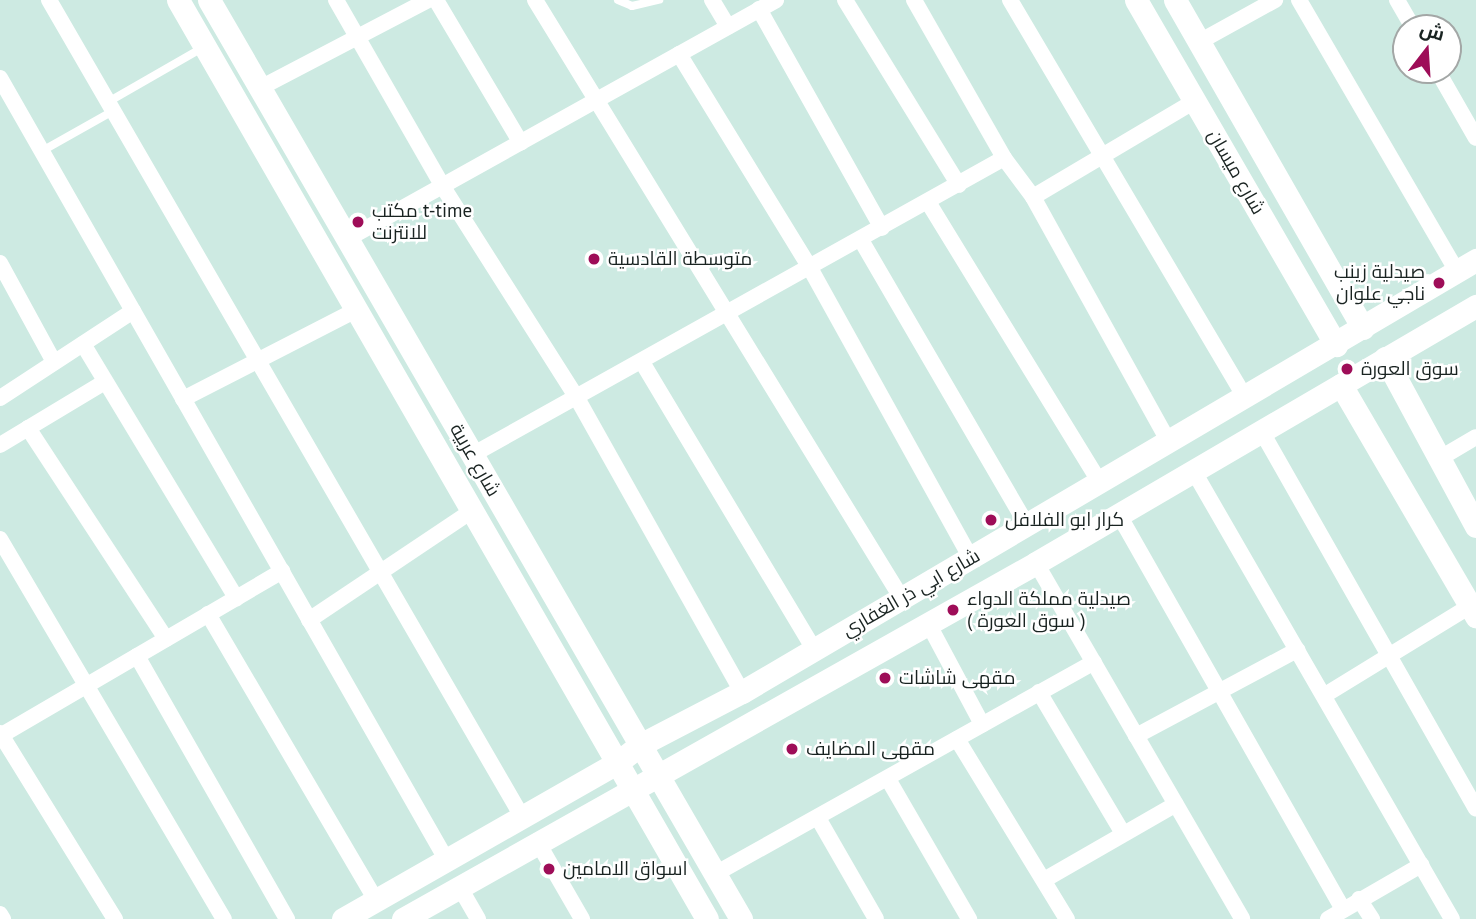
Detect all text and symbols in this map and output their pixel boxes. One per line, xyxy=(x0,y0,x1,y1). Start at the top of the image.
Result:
north arrow xyxy=(1392,14,1462,84)
text: ش xyxy=(1417,16,1448,46)
street label: شارع ميسان xyxy=(1203,125,1269,219)
place label: مكتب t-time للانترنت xyxy=(372,200,472,244)
marker: مكتب t-time للانترنت xyxy=(350,214,366,230)
place label: متوسطة القادسية xyxy=(608,248,752,270)
marker: متوسطة القادسية xyxy=(586,251,602,267)
place label: صيدلية زينب ناجي علوان xyxy=(1334,261,1425,305)
marker: صيدلية زينب ناجي علوان xyxy=(1431,275,1447,291)
place label: سوق العورة xyxy=(1361,358,1459,380)
marker: سوق العورة xyxy=(1339,361,1355,377)
street label: شارع عربية xyxy=(445,419,505,501)
place label: كرار ابو الفلافل xyxy=(1005,509,1124,531)
marker: كرار ابو الفلافل xyxy=(983,512,999,528)
street label: شارع ابي ذر الغفاري xyxy=(838,544,984,642)
place label: صيدلية مملكة الدواء ( سوق العورة ) xyxy=(967,588,1131,632)
marker: صيدلية مملكة الدواء ( سوق العورة ) xyxy=(945,602,961,618)
place label: مقهى شاشات xyxy=(899,667,1015,689)
marker: مقهى شاشات xyxy=(877,670,893,686)
place label: مقهى المضايف xyxy=(806,738,935,760)
marker: مقهى المضايف xyxy=(784,741,800,757)
place label: اسواق الامامين xyxy=(563,858,688,880)
marker: اسواق الامامين xyxy=(541,861,557,877)

